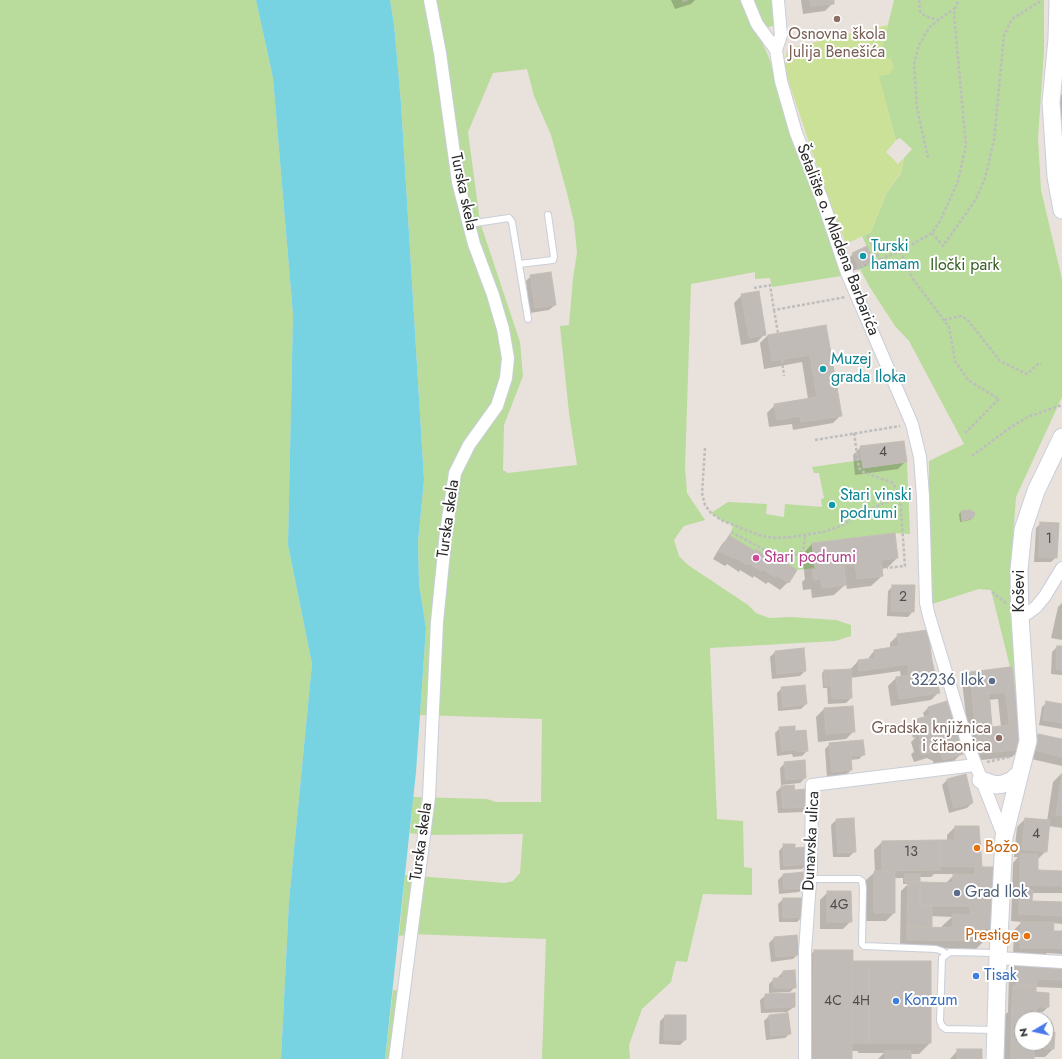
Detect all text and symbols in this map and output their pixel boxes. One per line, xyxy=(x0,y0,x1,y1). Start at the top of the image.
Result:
marker: Osnovna škola Julija Benešića xyxy=(832,14,842,24)
place label: Osnovna škola Julija Benešića xyxy=(788,25,886,63)
street label: Šetalište o. Mladena Barbarića xyxy=(792,141,882,339)
street label: Turska skela xyxy=(445,151,481,233)
place label: Turski hamam xyxy=(871,237,920,275)
marker: Turski hamam xyxy=(858,251,868,261)
park label: Iločki park xyxy=(930,256,1000,276)
place label: Muzej grada Iloka xyxy=(831,350,906,388)
marker: Muzej grada Iloka xyxy=(818,364,828,374)
house number: 4 xyxy=(879,445,887,461)
street label: Turska skela xyxy=(434,479,464,559)
place label: Stari vinski podrumi xyxy=(840,486,912,524)
marker: Stari vinski podrumi xyxy=(827,500,837,510)
house number: 1 xyxy=(1046,532,1052,548)
place label: Stari podrumi xyxy=(764,548,856,568)
marker: Stari podrumi xyxy=(751,553,761,563)
street label: Koševi xyxy=(1010,570,1030,612)
house number: 2 xyxy=(899,590,907,606)
place label: 32236 Ilok xyxy=(911,671,984,691)
marker: 32236 Ilok xyxy=(987,676,997,686)
place label: Gradska knjižnica i čitaonica xyxy=(871,719,991,757)
marker: Gradska knjižnica i čitaonica xyxy=(994,733,1004,743)
street label: Dunavska ulica xyxy=(800,791,824,891)
street label: Turska skela xyxy=(407,802,437,882)
house number: 4 xyxy=(1032,827,1040,843)
place label: Božo xyxy=(985,838,1019,858)
marker: Božo xyxy=(972,843,982,853)
house number: 13 xyxy=(904,845,918,861)
place label: Grad Ilok xyxy=(965,883,1028,903)
marker: Grad Ilok xyxy=(952,888,962,898)
house number: 4G xyxy=(829,898,849,914)
place label: Prestige xyxy=(965,926,1019,946)
marker: Prestige xyxy=(1022,931,1032,941)
place label: Tisak xyxy=(984,966,1017,986)
marker: Tisak xyxy=(971,971,981,981)
place label: Konzum xyxy=(904,991,958,1011)
house number: 4C xyxy=(824,994,842,1010)
house number: 4H xyxy=(852,994,870,1010)
marker: Konzum xyxy=(891,996,901,1006)
north arrow xyxy=(1014,1011,1054,1051)
text: N xyxy=(1015,1027,1032,1038)

